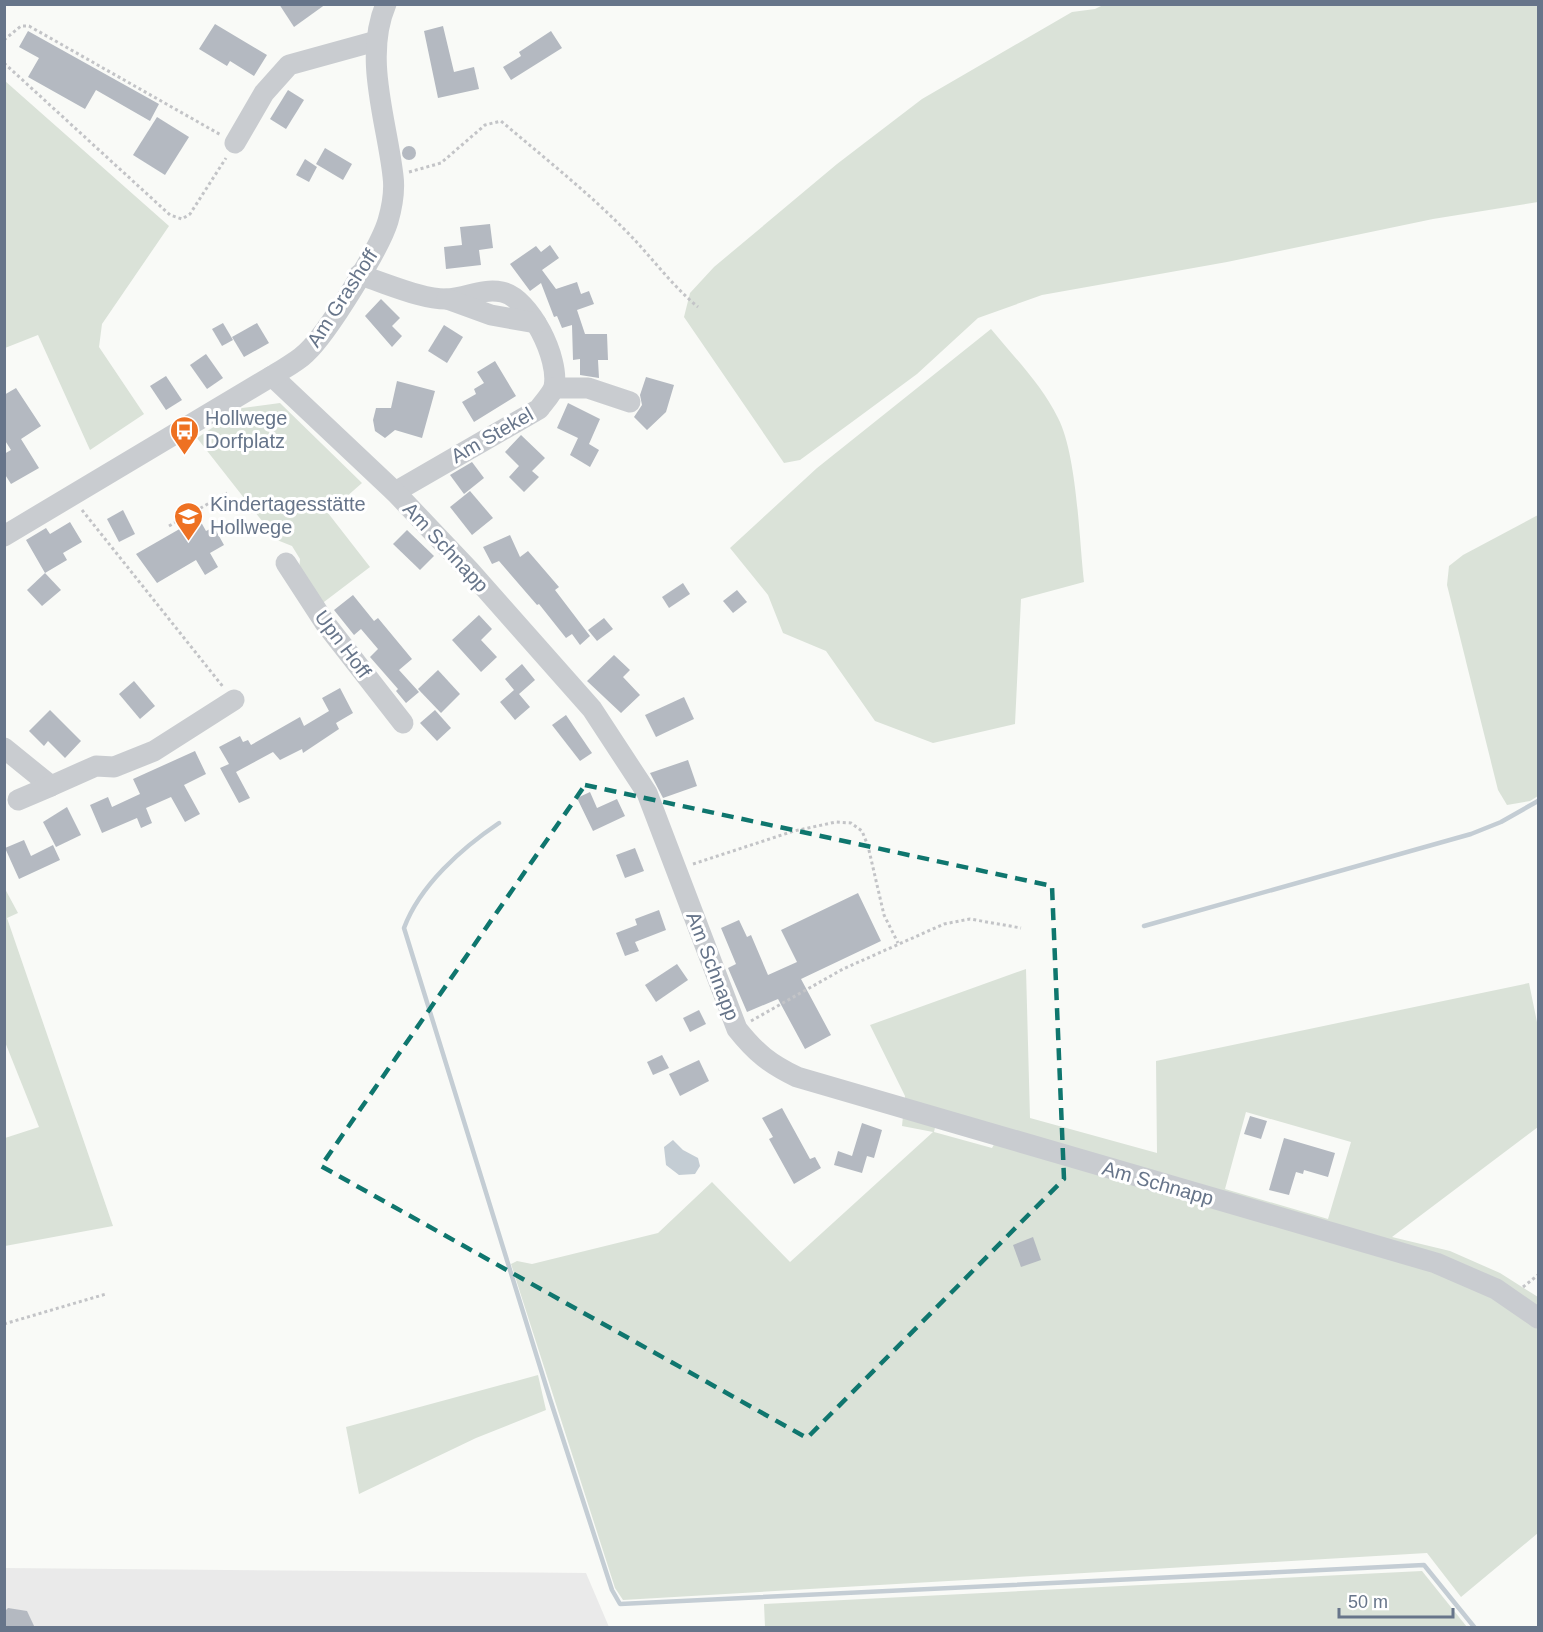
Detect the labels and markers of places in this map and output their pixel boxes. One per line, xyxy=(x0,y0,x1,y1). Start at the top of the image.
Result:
place label: Hollwege Dorfplatz xyxy=(205,407,287,452)
bus stop icon: Hollwege Dorfplatz xyxy=(168,414,200,456)
place label: Kindertagesstätte Hollwege xyxy=(210,493,366,538)
school or university icon: Kindertagesstätte Hollwege xyxy=(173,500,205,542)

